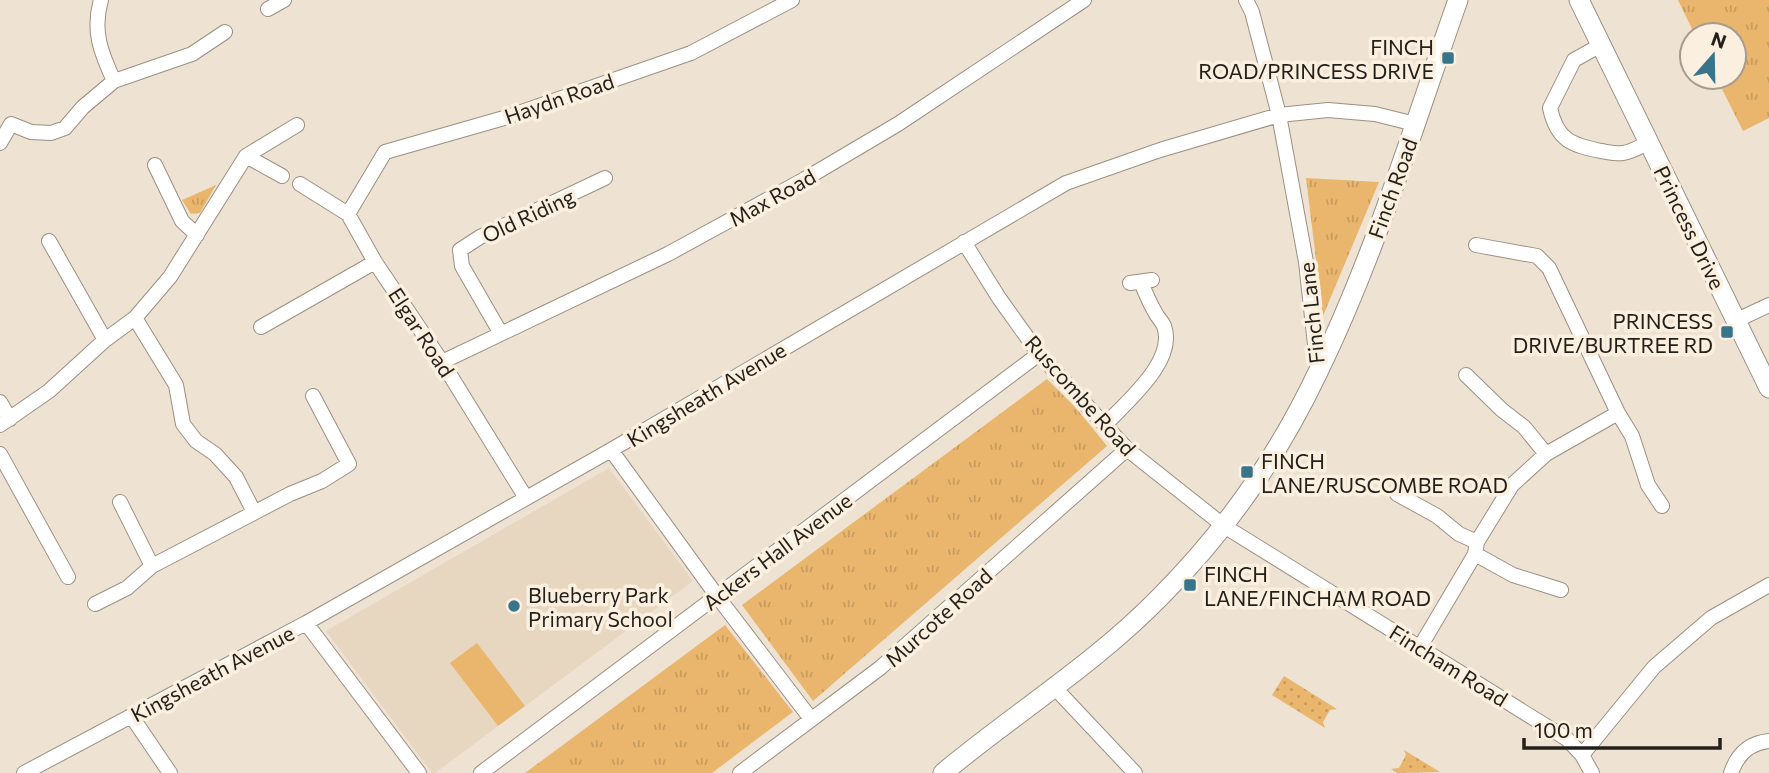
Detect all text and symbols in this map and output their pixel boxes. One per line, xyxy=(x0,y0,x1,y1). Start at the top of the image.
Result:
north arrow xyxy=(1678,21,1748,91)
text: N xyxy=(1708,26,1730,53)
place label: FINCH ROAD/PRINCESS DRIVE xyxy=(1198,34,1434,83)
marker: FINCH ROAD/PRINCESS DRIVE xyxy=(1440,50,1456,66)
street label: Haydn Road xyxy=(501,68,617,128)
street label: Finch Road xyxy=(1362,134,1422,242)
street label: Princess Drive xyxy=(1649,161,1731,293)
street label: Max Road xyxy=(724,163,820,231)
street label: Old Riding xyxy=(478,183,578,247)
street label: Finch Lane xyxy=(1293,261,1329,365)
street label: Elgar Road xyxy=(384,283,460,381)
place label: PRINCESS DRIVE/BURTREE RD xyxy=(1513,308,1713,357)
marker: PRINCESS DRIVE/BURTREE RD xyxy=(1719,324,1735,340)
street label: Ruscombe Road xyxy=(1021,330,1141,460)
street label: Kingsheath Avenue xyxy=(622,337,790,451)
place label: FINCH LANE/RUSCOMBE ROAD xyxy=(1261,448,1508,497)
marker: FINCH LANE/RUSCOMBE ROAD xyxy=(1239,464,1255,480)
street label: Ackers Hall Avenue xyxy=(698,487,856,615)
place label: FINCH LANE/FINCHAM ROAD xyxy=(1204,561,1431,610)
street label: Murcote Road xyxy=(879,562,997,672)
marker: FINCH LANE/FINCHAM ROAD xyxy=(1182,577,1198,593)
place label: Blueberry Park Primary School xyxy=(528,582,673,631)
marker: Blueberry Park Primary School xyxy=(506,598,522,614)
street label: Kingsheath Avenue xyxy=(126,619,298,727)
street label: Fincham Road xyxy=(1385,619,1513,711)
scale bar xyxy=(1524,706,1720,750)
text: 100 m xyxy=(1534,717,1593,742)

